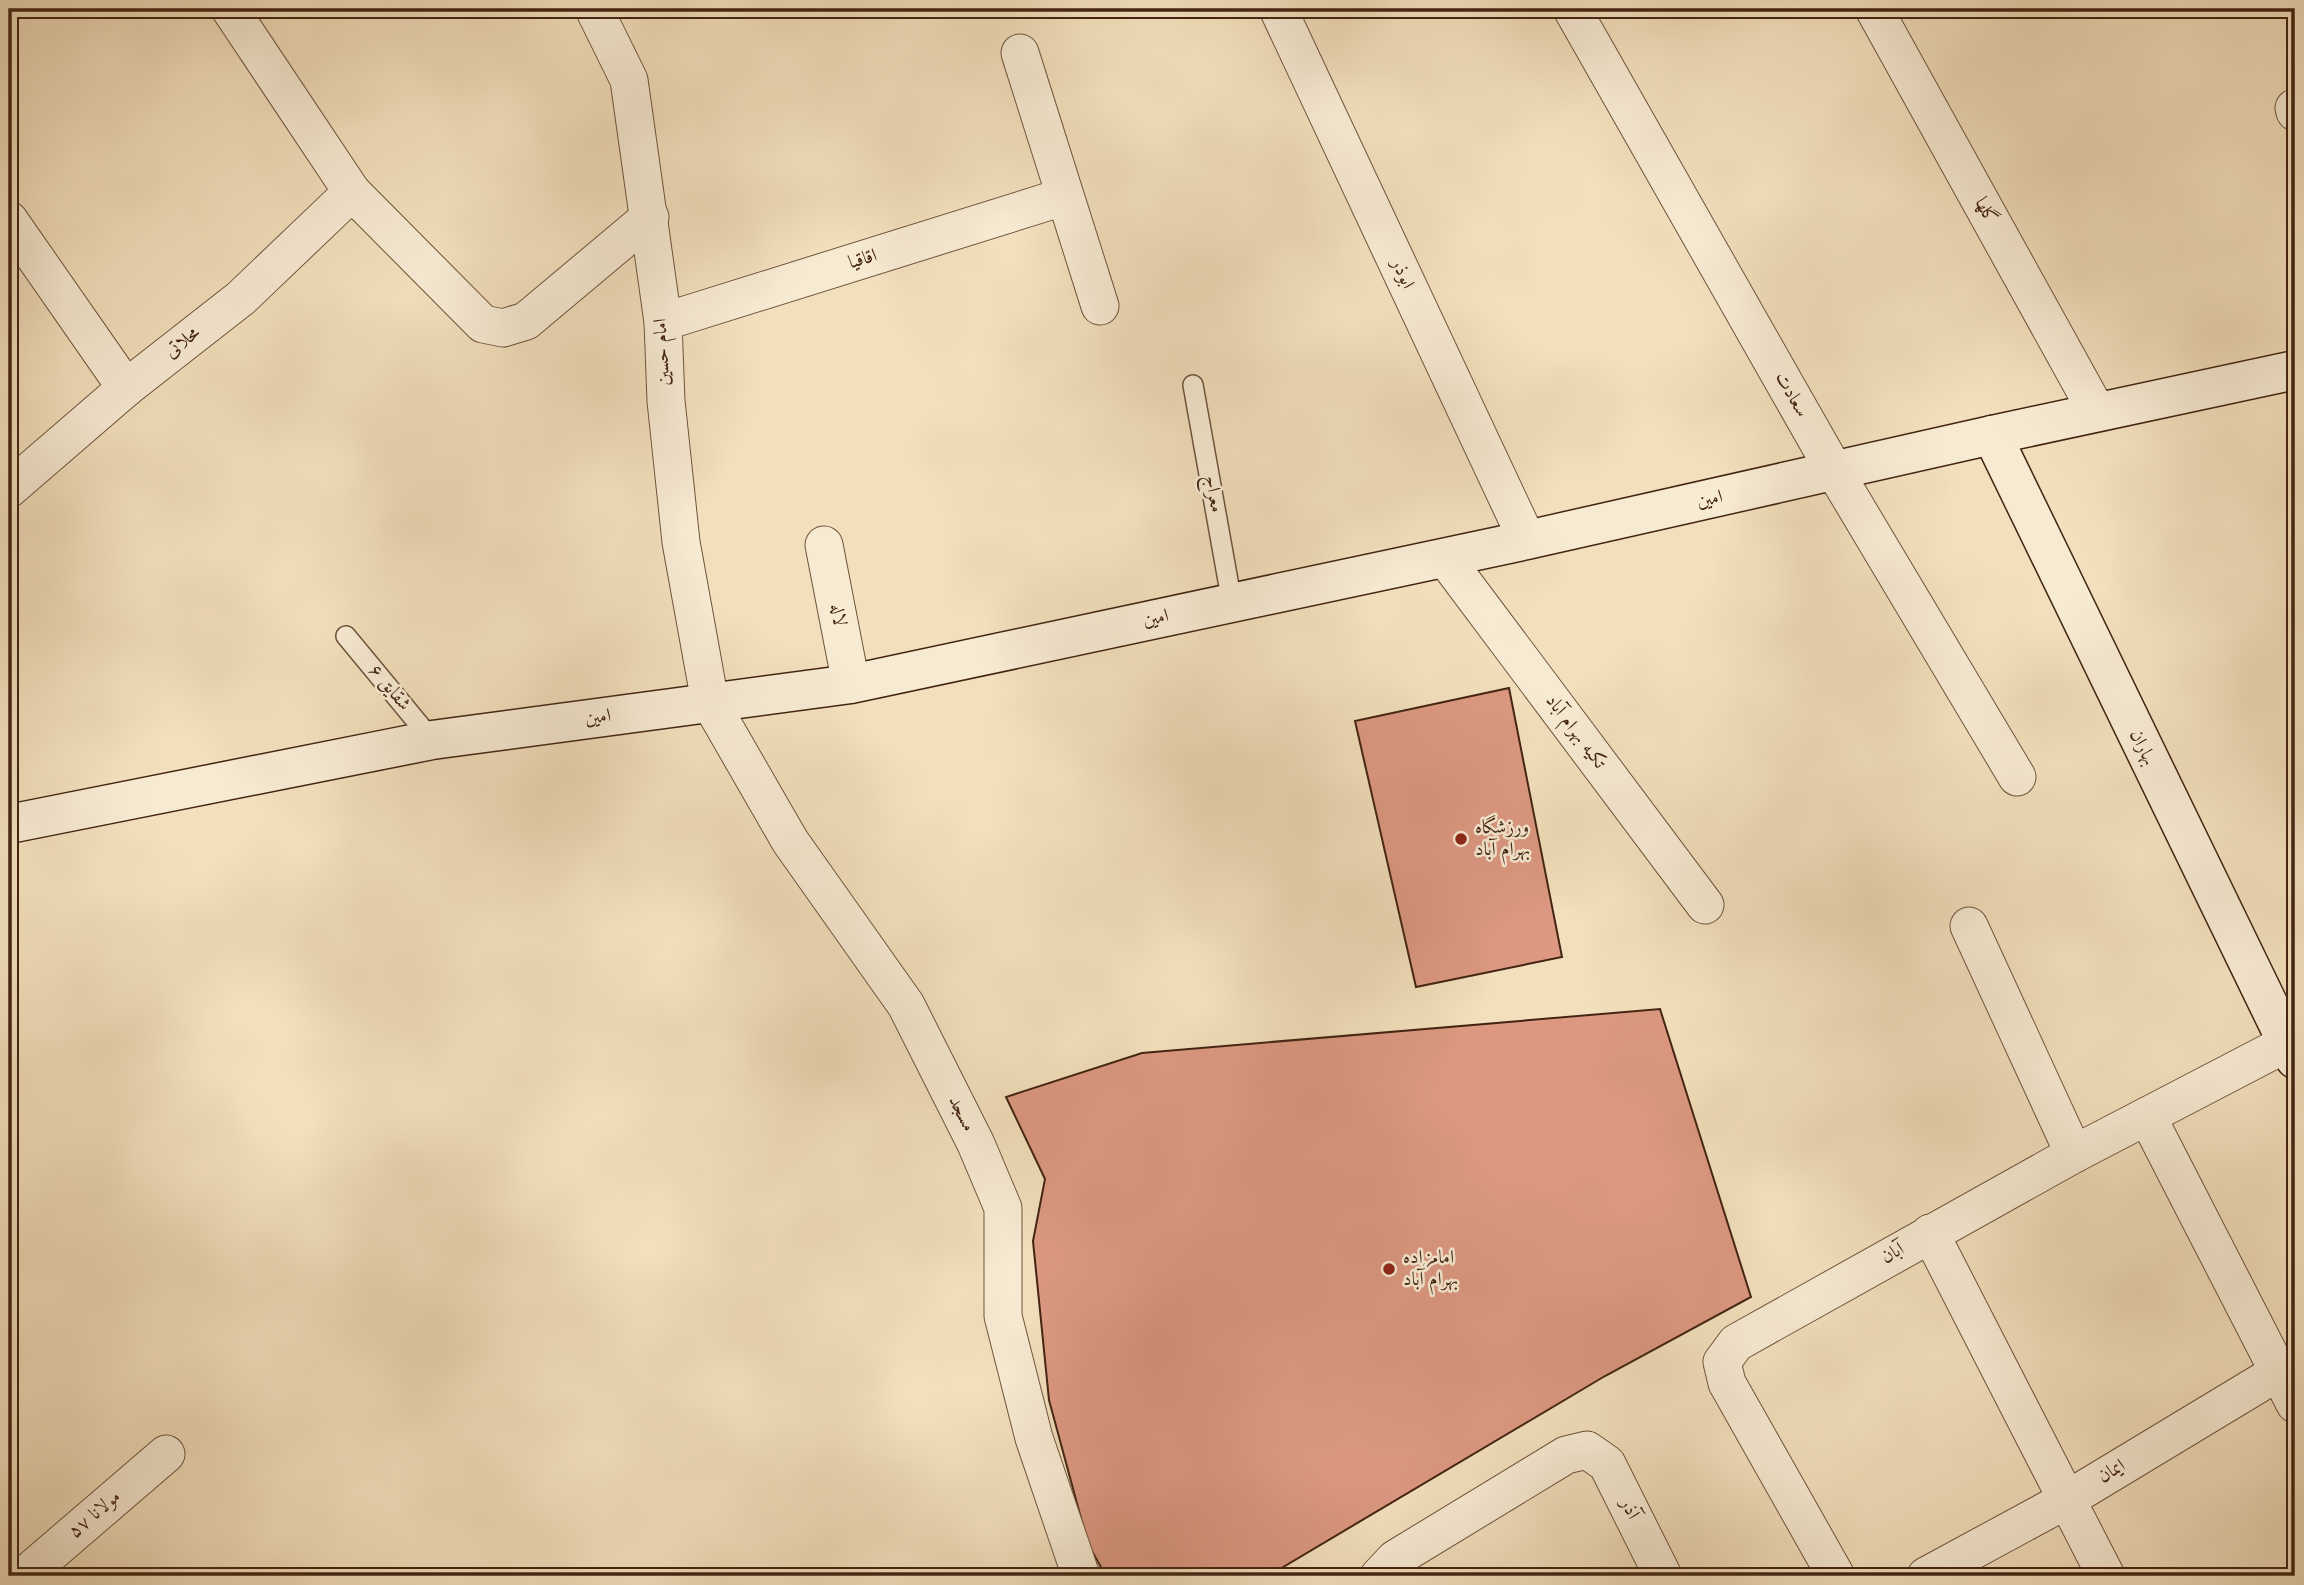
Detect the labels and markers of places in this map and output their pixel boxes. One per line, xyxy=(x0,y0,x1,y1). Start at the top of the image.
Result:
place label: ورزشگاه بهرام آباد xyxy=(1475,814,1530,865)
marker: ورزشگاه بهرام آباد xyxy=(1453,831,1469,847)
place label: امامزاده بهرام آباد xyxy=(1403,1249,1458,1295)
marker: امامزاده بهرام آباد xyxy=(1381,1261,1397,1277)

